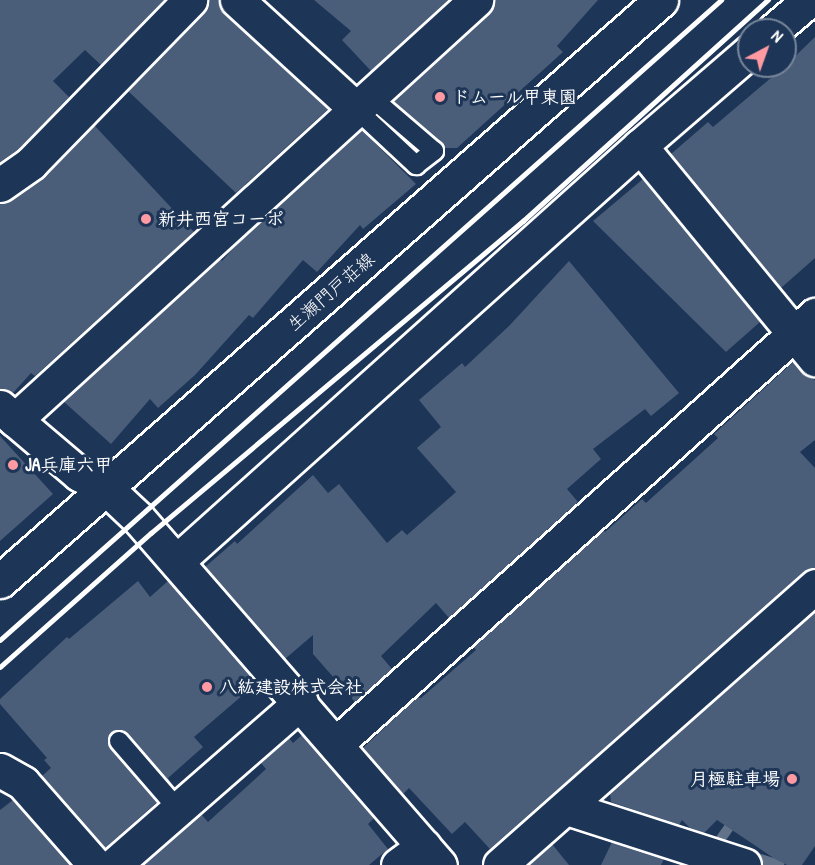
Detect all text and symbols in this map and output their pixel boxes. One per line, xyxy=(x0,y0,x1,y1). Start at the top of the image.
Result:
north arrow xyxy=(737,18,797,78)
text: N xyxy=(767,25,788,47)
place label: ドムール甲東園 xyxy=(452,86,578,108)
marker: ドムール甲東園 xyxy=(433,90,447,104)
place label: 新井西宮コーポ xyxy=(158,208,284,230)
marker: 新井西宮コーポ xyxy=(139,212,153,226)
street label: 生瀬門戸荘線 xyxy=(283,248,379,336)
place label: JA兵庫六甲 xyxy=(25,454,112,476)
marker: JA兵庫六甲 xyxy=(6,458,20,472)
place label: 八紘建設株式会社 xyxy=(219,676,363,698)
marker: 八紘建設株式会社 xyxy=(200,680,214,694)
place label: 月極駐車場 xyxy=(690,768,780,790)
marker: 月極駐車場 xyxy=(785,772,799,786)

